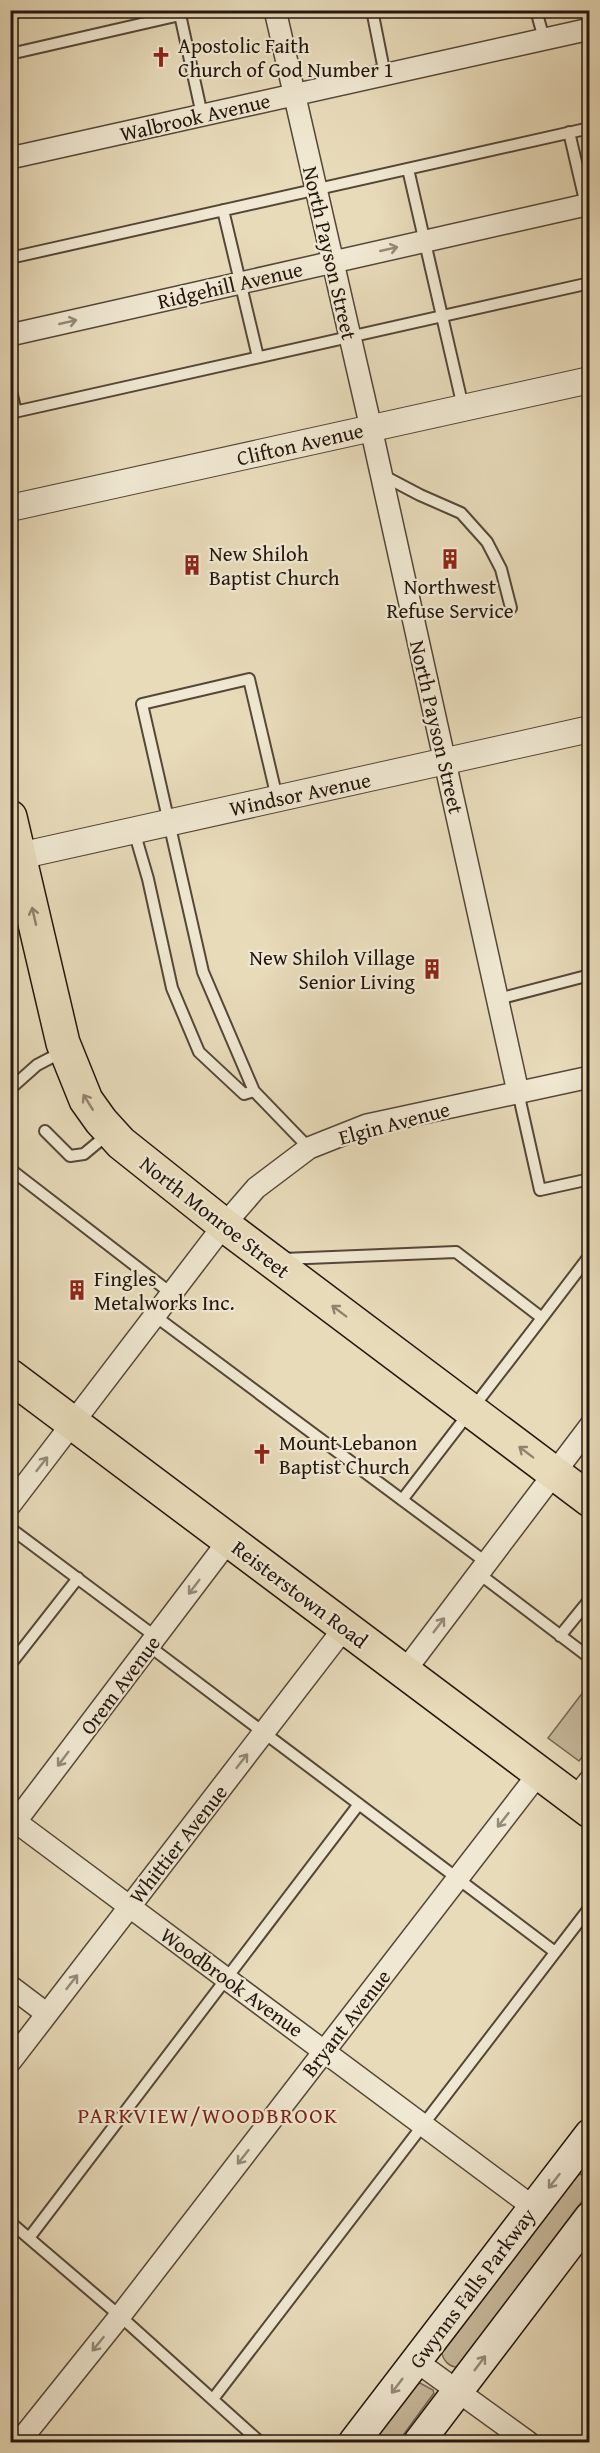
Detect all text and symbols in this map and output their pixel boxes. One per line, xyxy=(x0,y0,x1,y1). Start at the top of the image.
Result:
place label: Apostolic Faith Church of God Number 1 xyxy=(178,30,394,85)
church icon: Apostolic Faith Church of God Number 1 xyxy=(149,45,173,69)
street label: Walbrook Avenue xyxy=(117,85,273,149)
street label: North Payson Street xyxy=(295,163,365,343)
one-way arrow xyxy=(379,243,399,254)
street label: Ridgehill Avenue xyxy=(154,253,306,317)
one-way arrow xyxy=(58,316,77,328)
street label: Clifton Avenue xyxy=(234,414,366,474)
place label: New Shiloh Baptist Church xyxy=(209,538,340,593)
building icon: Northwest Refuse Service xyxy=(438,547,462,571)
building icon: New Shiloh Baptist Church xyxy=(180,553,204,577)
place label: Northwest Refuse Service xyxy=(386,571,514,626)
street label: North Payson Street xyxy=(402,637,472,817)
street label: Windsor Avenue xyxy=(227,764,374,824)
one-way arrow xyxy=(27,907,39,926)
place label: New Shiloh Village Senior Living xyxy=(249,942,416,997)
building icon: New Shiloh Village Senior Living xyxy=(420,957,444,981)
street label: Elgin Avenue xyxy=(335,1093,453,1153)
one-way arrow xyxy=(82,1094,95,1111)
street label: North Monroe Street xyxy=(133,1148,297,1286)
place label: Fingles Metalworks Inc. xyxy=(94,1263,235,1318)
building icon: Fingles Metalworks Inc. xyxy=(65,1278,89,1302)
one-way arrow xyxy=(331,1305,347,1317)
place label: Mount Lebanon Baptist Church xyxy=(279,1427,418,1482)
church icon: Mount Lebanon Baptist Church xyxy=(250,1442,274,1466)
one-way arrow xyxy=(519,1446,535,1458)
one-way arrow xyxy=(36,1456,49,1472)
street label: Reisterstown Road xyxy=(225,1532,375,1656)
one-way arrow xyxy=(187,1579,200,1595)
one-way arrow xyxy=(433,1618,446,1634)
street label: Orem Avenue xyxy=(72,1629,168,1741)
one-way arrow xyxy=(57,1751,70,1767)
one-way arrow xyxy=(235,1753,248,1769)
street label: Whittier Avenue xyxy=(121,1778,235,1910)
one-way arrow xyxy=(497,1811,510,1827)
street label: Woodbrook Avenue xyxy=(154,1919,310,2045)
street label: Bryant Avenue xyxy=(294,1963,398,2083)
one-way arrow xyxy=(65,1974,78,1990)
district label: PARKVIEW/WOODBROOK xyxy=(77,2099,339,2131)
one-way arrow xyxy=(237,2149,250,2165)
one-way arrow xyxy=(547,2172,560,2188)
street label: Gwynns Falls Parkway xyxy=(401,2201,543,2375)
one-way arrow xyxy=(91,2336,104,2352)
one-way arrow xyxy=(474,2355,486,2371)
one-way arrow xyxy=(391,2378,404,2394)

